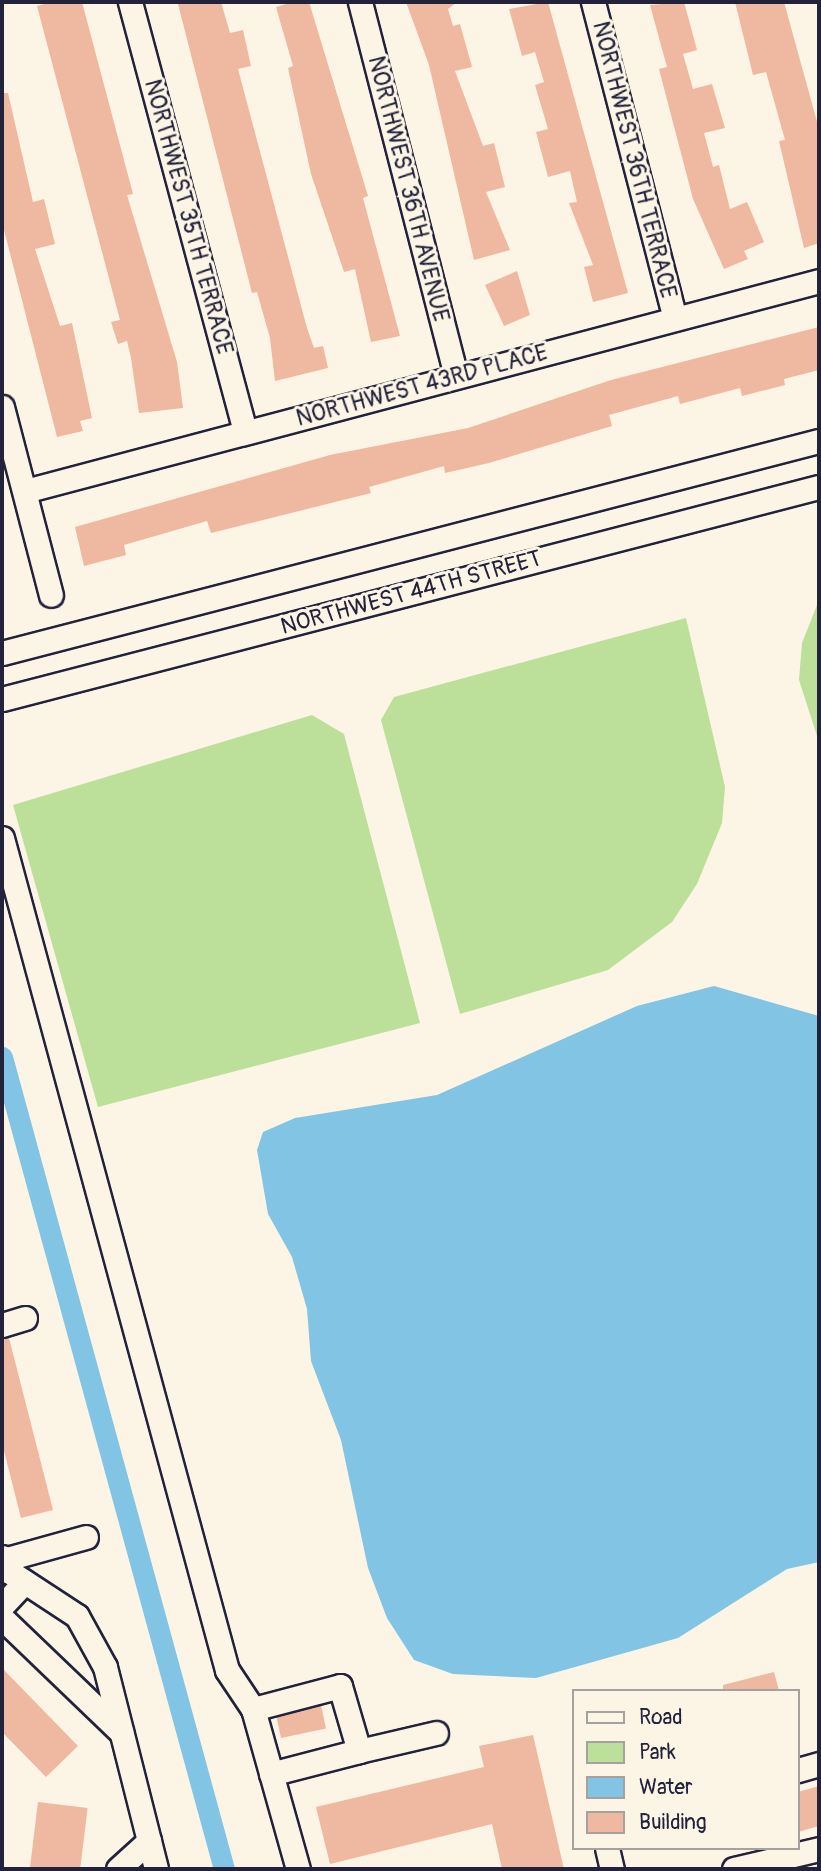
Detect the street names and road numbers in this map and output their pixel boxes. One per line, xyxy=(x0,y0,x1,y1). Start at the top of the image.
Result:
street label: NORTHWEST 36TH TERRACE xyxy=(586,19,682,301)
street label: NORTHWEST 36TH AVENUE xyxy=(362,53,454,325)
street label: NORTHWEST 35TH TERRACE xyxy=(138,76,238,358)
street label: NORTHWEST 43RD PLACE xyxy=(293,339,551,433)
street label: NORTHWEST 44TH STREET xyxy=(278,545,544,641)

